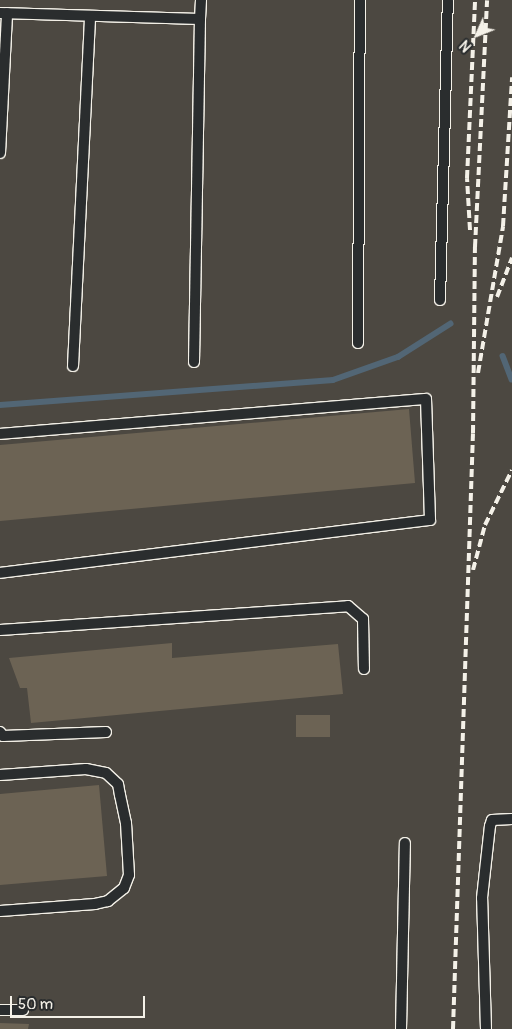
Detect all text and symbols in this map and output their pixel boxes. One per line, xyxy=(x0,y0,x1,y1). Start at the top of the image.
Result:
north arrow xyxy=(452,10,502,60)
text: N xyxy=(456,36,475,55)
scale bar xyxy=(12,986,148,1018)
text: 50 m xyxy=(18,995,53,1014)

